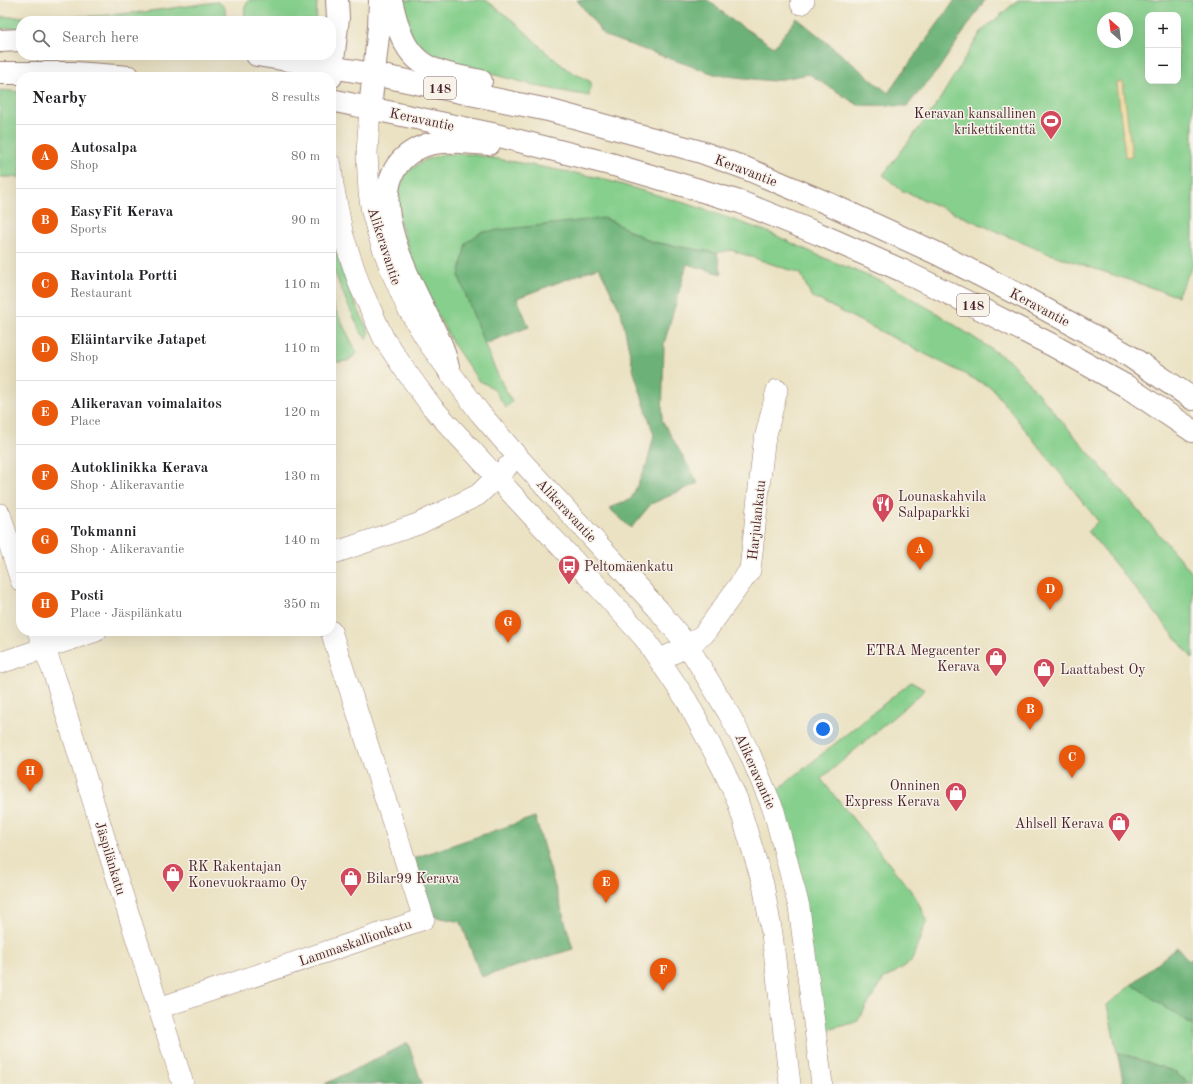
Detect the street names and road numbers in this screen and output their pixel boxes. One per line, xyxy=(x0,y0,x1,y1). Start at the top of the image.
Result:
road number: 148 xyxy=(424,77,456,99)
street label: Keravantie xyxy=(388,106,455,134)
street label: Keravantie xyxy=(712,153,779,189)
street label: Alikeravantie xyxy=(365,206,403,287)
street label: Keravantie xyxy=(1007,286,1072,330)
road number: 148 xyxy=(957,294,989,316)
street label: Alikeravantie xyxy=(534,476,599,545)
street label: Harjulankatu xyxy=(746,479,768,561)
street label: Alikeravantie xyxy=(732,732,778,811)
street label: Jäspilänkatu xyxy=(92,820,128,897)
street label: Lammaskallionkatu xyxy=(297,917,414,969)

